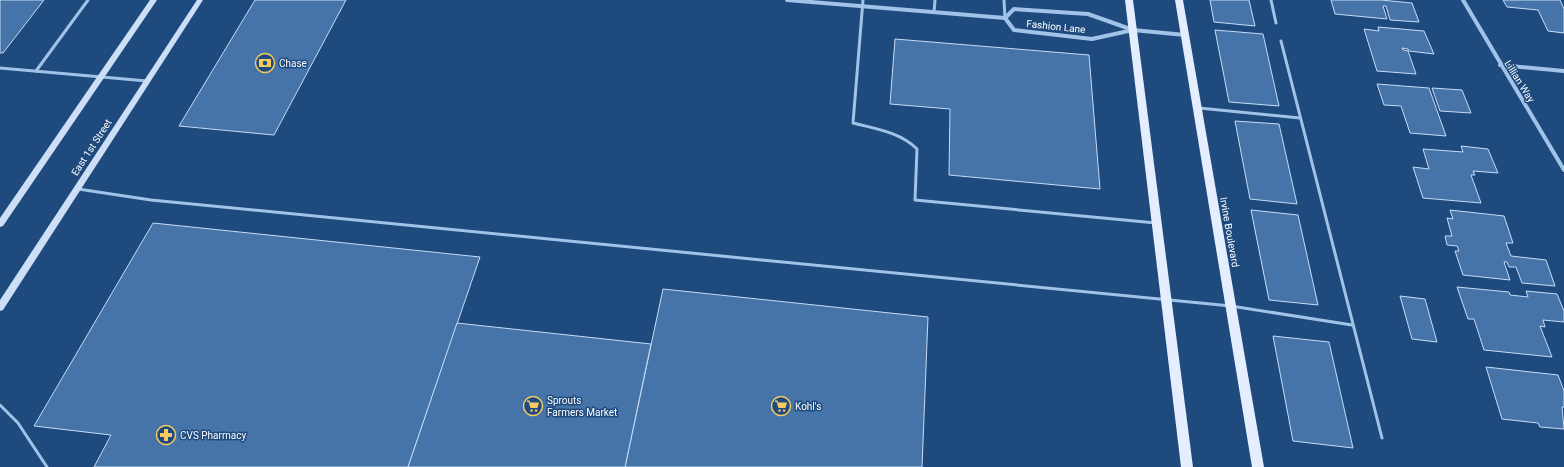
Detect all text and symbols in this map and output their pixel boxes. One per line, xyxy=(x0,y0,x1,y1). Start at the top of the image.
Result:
street label: Fashion Lane xyxy=(1026,18,1086,35)
bank icon: Chase xyxy=(254,52,276,74)
place label: Chase xyxy=(279,58,307,69)
street label: Lillian Way xyxy=(1502,58,1537,104)
street label: East 1st Street xyxy=(69,117,114,178)
street label: Irvine Boulevard xyxy=(1218,196,1241,268)
supermarket icon: Sprouts Farmers Market xyxy=(522,395,544,417)
place label: Sprouts Farmers Market xyxy=(547,395,617,418)
supermarket icon: Kohl's xyxy=(770,395,792,417)
place label: Kohl's xyxy=(795,401,821,412)
pharmacy icon: CVS Pharmacy xyxy=(155,424,177,446)
place label: CVS Pharmacy xyxy=(180,430,246,441)

